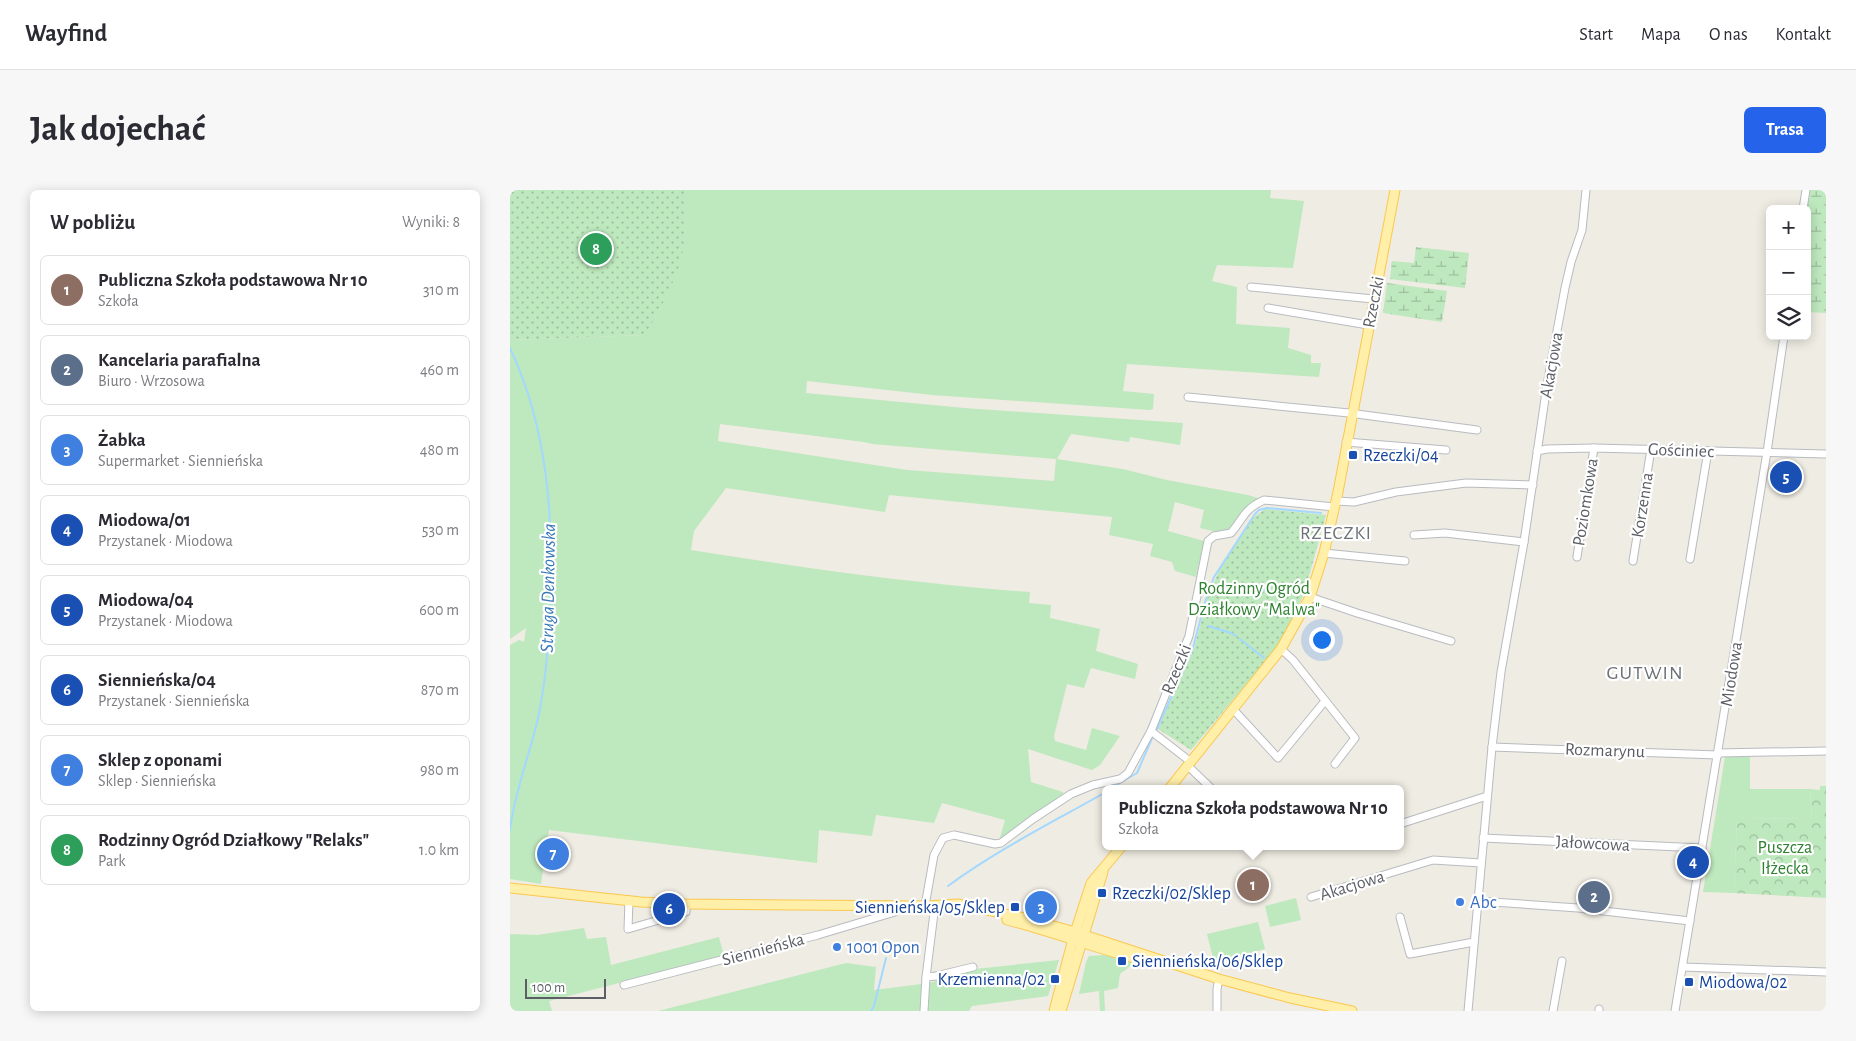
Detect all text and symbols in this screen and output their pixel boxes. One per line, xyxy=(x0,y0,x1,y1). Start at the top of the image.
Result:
text: Wayfind xyxy=(25,22,107,46)
text: Start xyxy=(1579,26,1613,44)
text: Mapa xyxy=(1641,26,1681,44)
text: O nas xyxy=(1709,26,1748,44)
text: Kontakt xyxy=(1776,26,1831,44)
button: Trasa xyxy=(1744,107,1826,153)
text: Jak dojechać xyxy=(30,112,205,147)
map controls xyxy=(1766,205,1811,340)
button: + xyxy=(1766,205,1811,250)
text: W pobliżu xyxy=(50,212,135,233)
text: Wyniki: 8 xyxy=(402,214,460,230)
pin: 8 xyxy=(580,230,612,268)
button: − xyxy=(1766,250,1811,295)
text: Publiczna Szkoła podstawowa Nr 10 xyxy=(98,271,368,290)
street label: Rzeczki xyxy=(1360,275,1388,330)
text: 1 xyxy=(64,282,70,298)
text: 310 m xyxy=(423,282,459,298)
text: Szkoła xyxy=(98,293,139,309)
button: layers xyxy=(1766,295,1811,340)
street label: Akacjowa xyxy=(1537,331,1567,400)
text: Kancelaria parafialna xyxy=(98,351,261,370)
text: 2 xyxy=(63,362,71,378)
text: 460 m xyxy=(420,362,459,378)
text: Biuro · Wrzosowa xyxy=(98,373,205,389)
text: Żabka xyxy=(98,431,146,450)
street label: Gościniec xyxy=(1648,441,1714,461)
text: 3 xyxy=(64,442,70,458)
text: 480 m xyxy=(420,442,459,458)
place label: Rzeczki/04 xyxy=(1363,447,1439,465)
marker: Rzeczki/04 xyxy=(1347,449,1359,461)
text: Supermarket · Siennieńska xyxy=(98,453,263,469)
street label: Poziomkowa xyxy=(1570,457,1602,547)
pin: 5 xyxy=(1770,458,1802,496)
street label: Korzenna xyxy=(1629,471,1657,539)
text: Miodowa/01 xyxy=(98,511,191,530)
text: 4 xyxy=(63,522,71,538)
text: 530 m xyxy=(422,522,459,538)
water label: Struga Denkowska xyxy=(538,523,559,653)
district label: RZECZKI xyxy=(1300,524,1372,543)
text: Przystanek · Miodowa xyxy=(98,533,233,549)
park label: Rodzinny Ogród Działkowy "Malwa" xyxy=(1188,580,1320,619)
text: Miodowa/04 xyxy=(98,591,194,610)
text: 5 xyxy=(64,602,70,618)
text: 600 m xyxy=(419,602,459,618)
text: Przystanek · Miodowa xyxy=(98,613,233,629)
your location xyxy=(1309,627,1335,653)
street label: Miodowa xyxy=(1718,640,1746,708)
street label: Rzeczki xyxy=(1159,642,1195,697)
district label: GUTWIN xyxy=(1606,663,1684,683)
text: Siennieńska/04 xyxy=(98,671,216,690)
text: 6 xyxy=(63,682,71,698)
text: 870 m xyxy=(421,682,459,698)
text: Przystanek · Siennieńska xyxy=(98,693,250,709)
street label: Rozmarynu xyxy=(1565,741,1645,761)
text: Sklep z oponami xyxy=(98,751,222,770)
text: 7 xyxy=(64,762,70,778)
text: 980 m xyxy=(420,762,459,778)
text: Sklep · Siennieńska xyxy=(98,773,216,789)
popup xyxy=(1102,785,1404,850)
text: Publiczna Szkoła podstawowa Nr 10 xyxy=(1118,799,1388,818)
text: Szkoła xyxy=(1118,821,1159,837)
text: Rodzinny Ogród Działkowy "Relaks" xyxy=(98,831,369,850)
street label: Jałowcowa xyxy=(1555,833,1631,855)
pin: 7 xyxy=(537,835,569,873)
park label: Puszcza Iłżecka xyxy=(1758,839,1812,878)
text: 8 xyxy=(63,842,71,858)
text: 1.0 km xyxy=(419,842,459,858)
pin: 4 xyxy=(1677,843,1709,881)
text: Park xyxy=(98,853,126,869)
pin: 1 xyxy=(1237,866,1269,904)
street label: Akacjowa xyxy=(1318,868,1387,904)
pin: 2 xyxy=(1578,878,1610,916)
place label: Rzeczki/02/Sklep xyxy=(1112,885,1231,903)
marker: Rzeczki/02/Sklep xyxy=(1096,887,1108,899)
pin: 3 xyxy=(1025,888,1057,926)
pin: 6 xyxy=(653,890,685,928)
place label: Abc xyxy=(1470,894,1497,912)
marker: Abc xyxy=(1454,896,1466,908)
place label: Siennieńska/05/Sklep xyxy=(855,899,1005,917)
marker: Siennieńska/05/Sklep xyxy=(1009,901,1021,913)
street label: Siennieńska xyxy=(720,930,806,970)
place label: 1001 Opon xyxy=(847,939,920,957)
marker: 1001 Opon xyxy=(831,941,843,953)
place label: Siennieńska/06/Sklep xyxy=(1132,953,1283,971)
marker: Siennieńska/06/Sklep xyxy=(1116,955,1128,967)
place label: Krzemienna/02 xyxy=(937,971,1045,989)
marker: Krzemienna/02 xyxy=(1049,973,1061,985)
place label: Miodowa/02 xyxy=(1699,974,1787,992)
scale bar xyxy=(525,976,606,999)
marker: Miodowa/02 xyxy=(1683,976,1695,988)
text: 100 m xyxy=(532,981,565,995)

